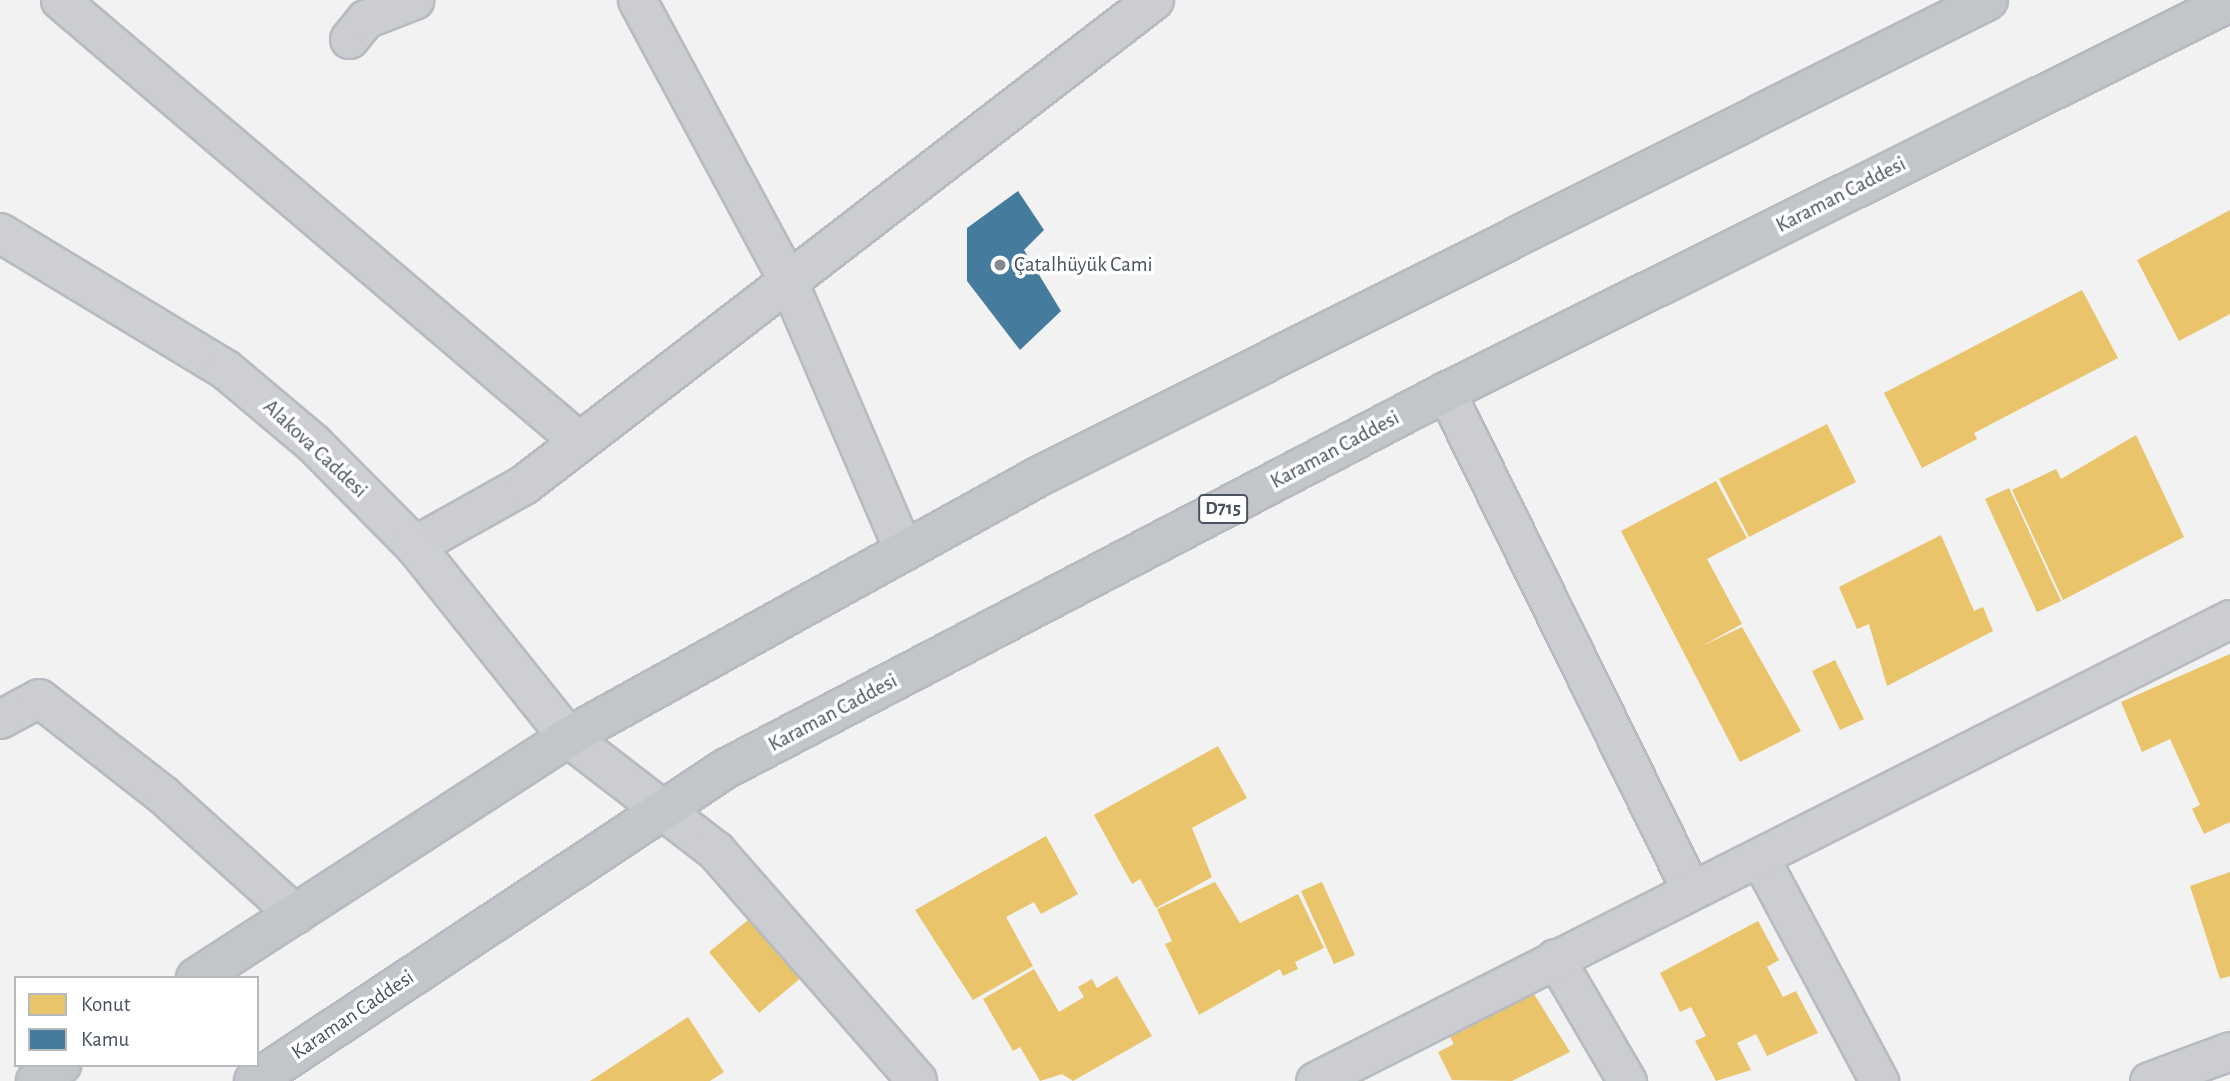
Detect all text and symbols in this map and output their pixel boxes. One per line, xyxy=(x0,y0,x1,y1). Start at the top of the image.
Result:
street label: Karaman Caddesi xyxy=(1772,151,1910,239)
place label: Çatalhüyük Cami xyxy=(1014,252,1153,278)
marker: Çatalhüyük Cami xyxy=(992,257,1008,273)
street label: Alakova Caddesi xyxy=(258,394,372,504)
street label: Karaman Caddesi xyxy=(1266,405,1404,495)
road number: D715 xyxy=(1197,494,1249,524)
street label: Karaman Caddesi xyxy=(764,668,902,758)
street label: Karaman Caddesi xyxy=(287,965,419,1065)
legend xyxy=(14,976,259,1067)
text: Konut xyxy=(81,994,130,1015)
text: Kamu xyxy=(81,1029,129,1050)

